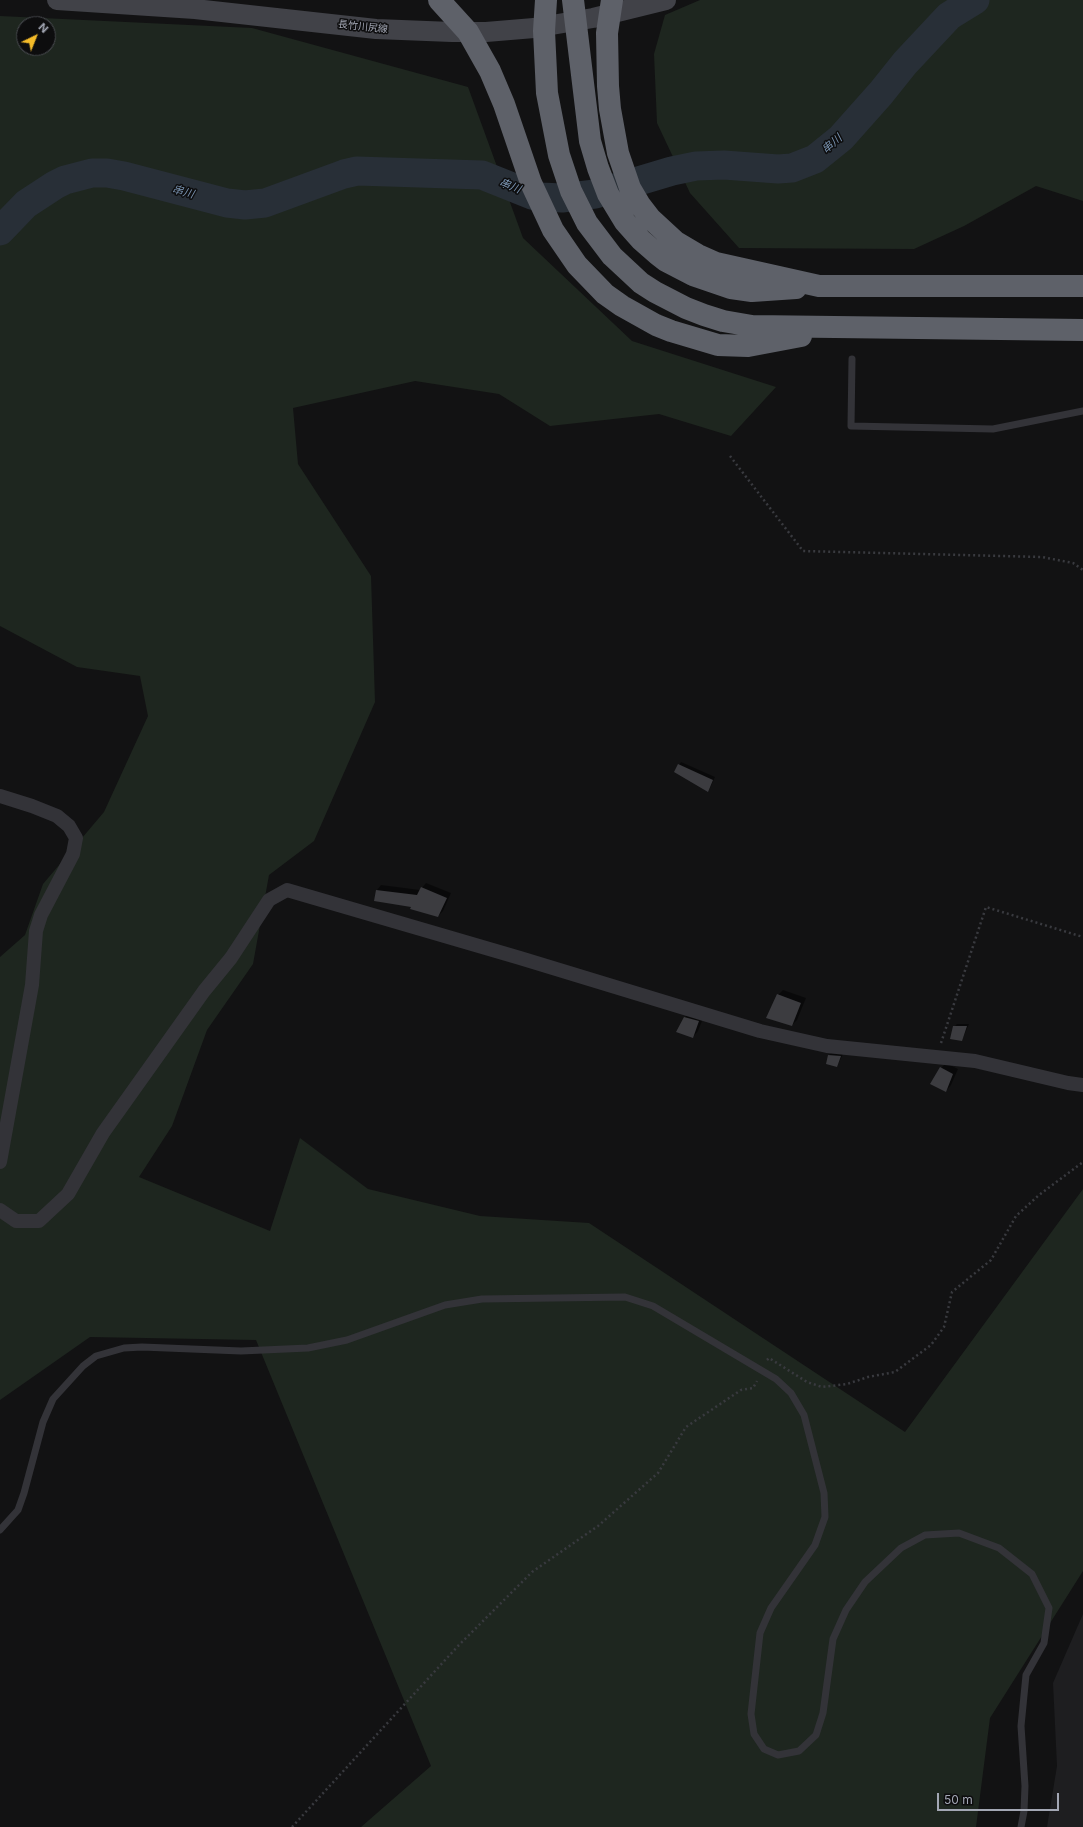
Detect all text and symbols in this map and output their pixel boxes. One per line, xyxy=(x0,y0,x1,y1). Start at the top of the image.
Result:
north arrow xyxy=(16,16,56,56)
street label: 長竹川尻線 xyxy=(338,18,388,36)
text: N xyxy=(36,20,51,36)
water label: 串川 xyxy=(819,132,845,156)
water label: 串川 xyxy=(497,176,523,196)
water label: 串川 xyxy=(171,183,195,201)
scale bar xyxy=(939,1785,1061,1811)
text: 50 m xyxy=(944,1792,973,1807)

